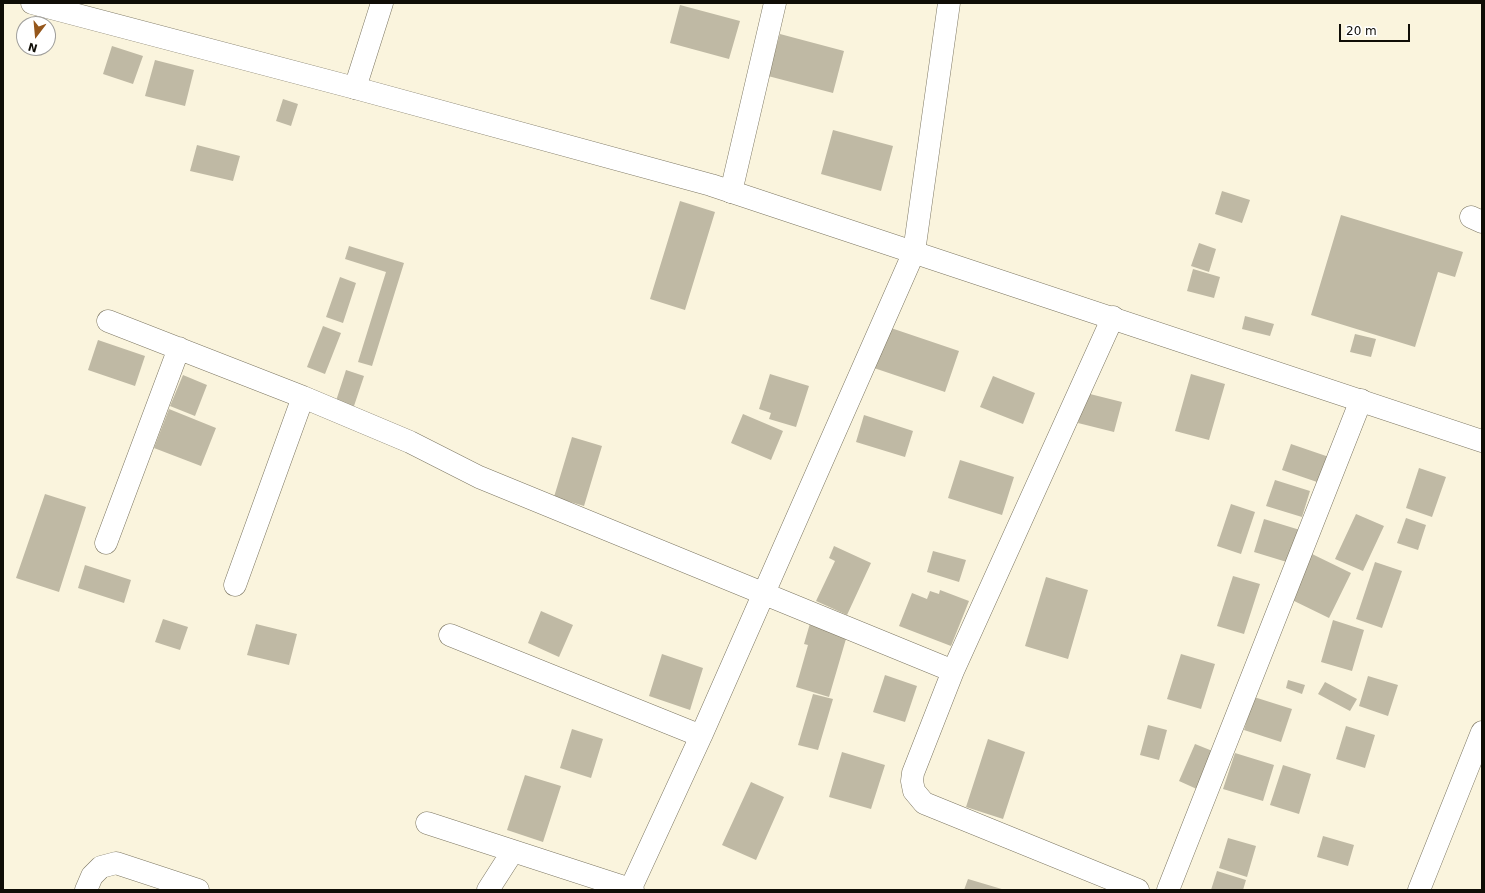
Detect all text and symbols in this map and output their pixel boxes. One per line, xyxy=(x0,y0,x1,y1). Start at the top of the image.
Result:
north arrow xyxy=(16,16,56,56)
scale bar xyxy=(1341,16,1412,42)
text: 20 m xyxy=(1346,24,1377,38)
text: N xyxy=(27,40,39,55)

